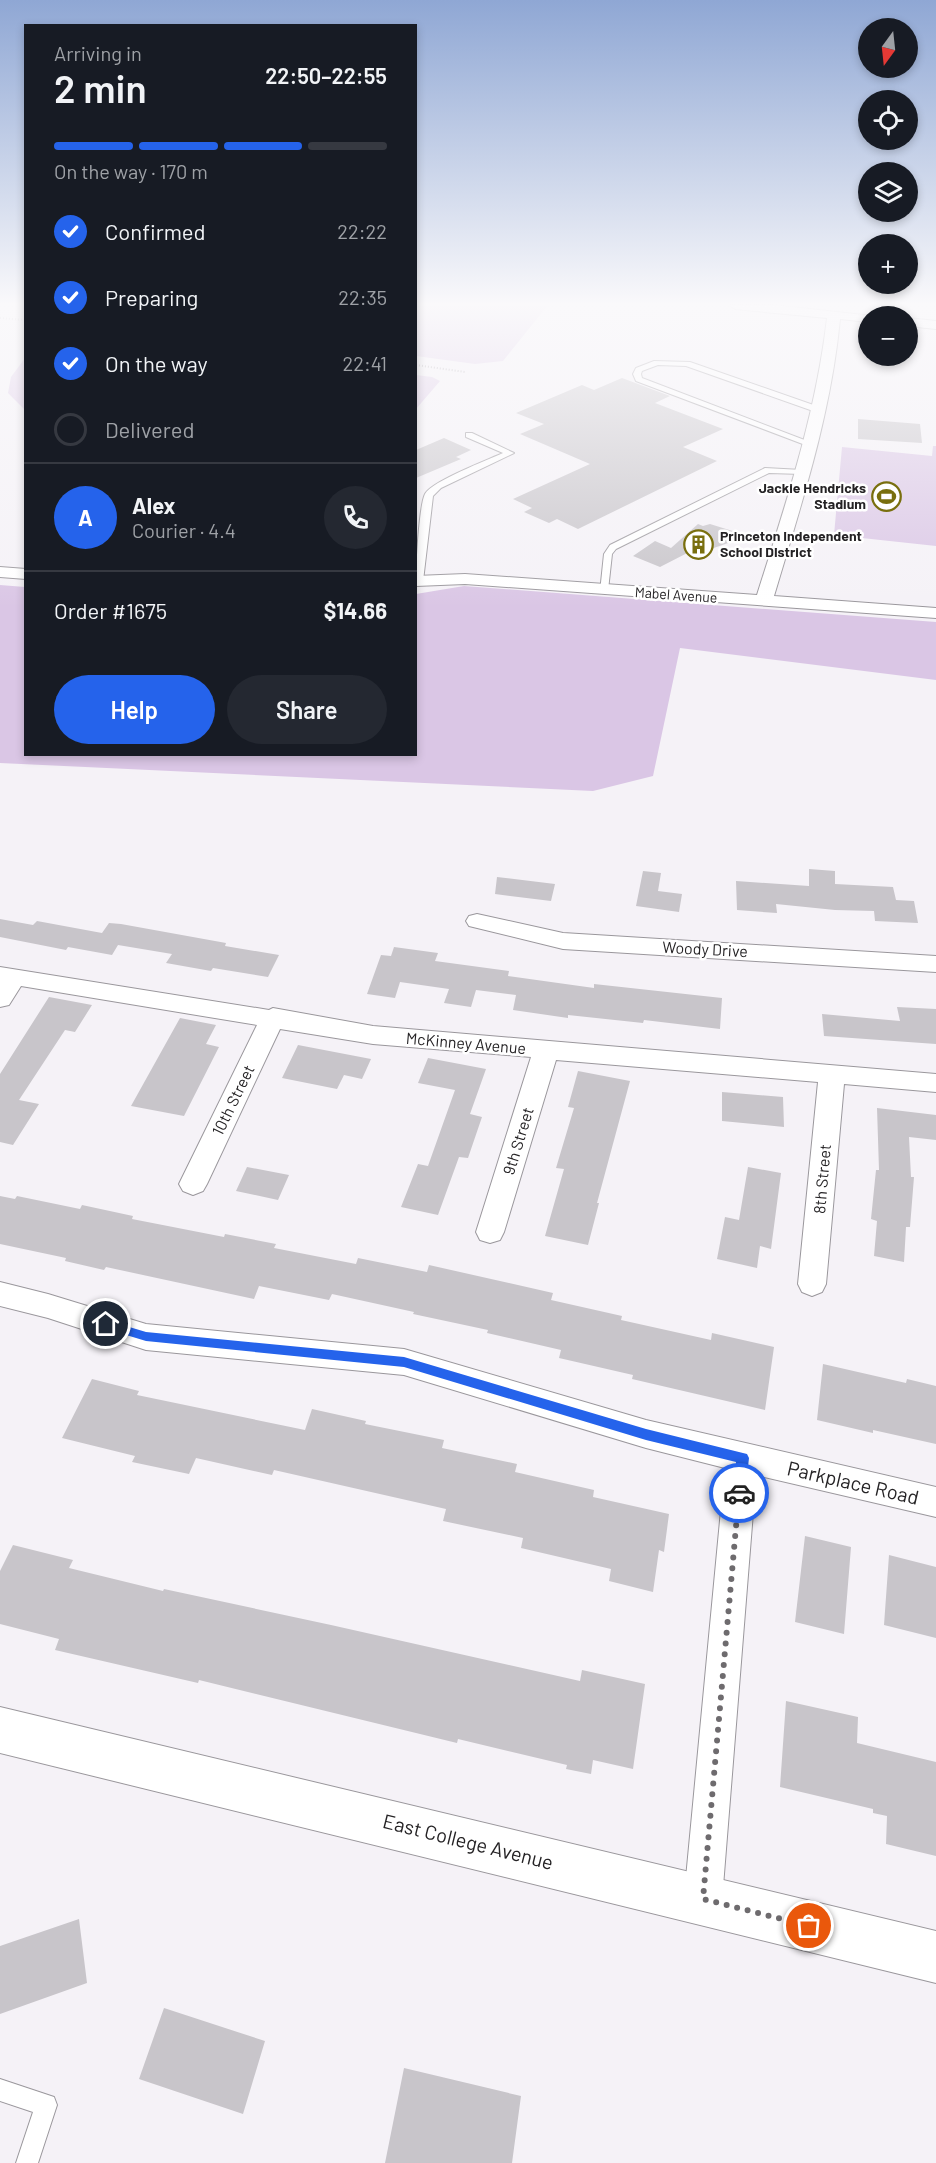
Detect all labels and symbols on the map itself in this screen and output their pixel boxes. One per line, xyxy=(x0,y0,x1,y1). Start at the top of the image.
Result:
north arrow xyxy=(858,18,918,78)
place label: Jackie Hendricks Stadium xyxy=(759,479,866,512)
sports icon: Jackie Hendricks Stadium xyxy=(871,480,903,512)
place label: Princeton Independent School DIstrict xyxy=(720,527,862,560)
building icon: Princeton Independent School DIstrict xyxy=(683,528,715,560)
street label: Mabel Avenue xyxy=(634,583,718,606)
street label: Woody Drive xyxy=(662,937,748,960)
street label: McKinney Avenue xyxy=(405,1028,527,1057)
street label: 10th Street xyxy=(207,1061,258,1138)
street label: 9th Street xyxy=(498,1105,537,1177)
street label: 8th Street xyxy=(809,1143,834,1214)
pin xyxy=(80,1298,131,1349)
street label: Parkplace Road xyxy=(785,1455,921,1509)
courier xyxy=(709,1463,769,1523)
street label: East College Avenue xyxy=(380,1808,556,1874)
pin xyxy=(783,1900,834,1951)

